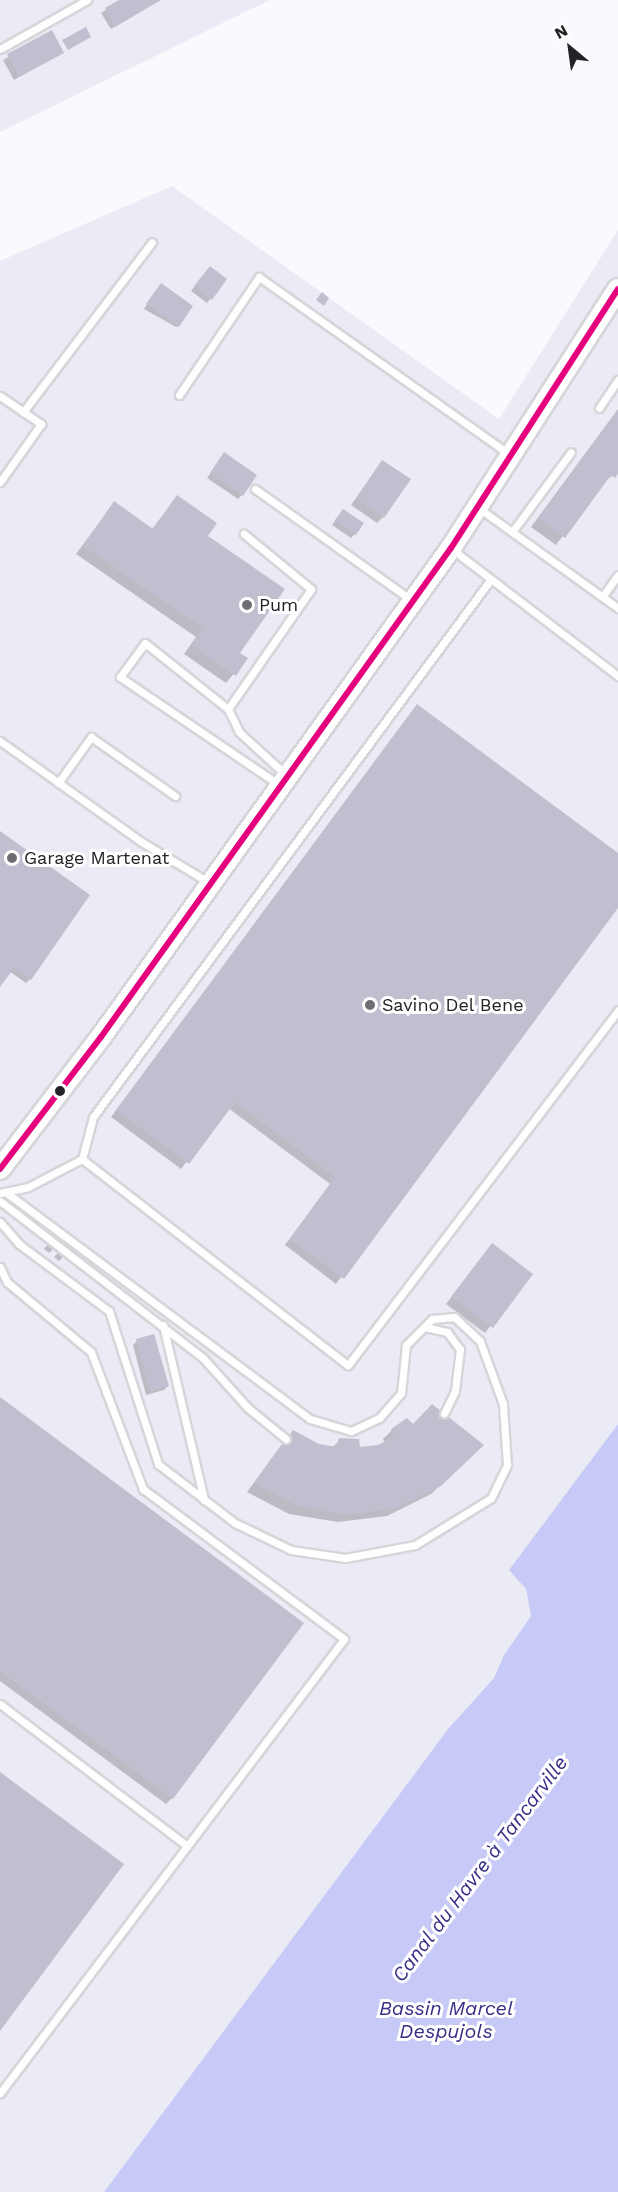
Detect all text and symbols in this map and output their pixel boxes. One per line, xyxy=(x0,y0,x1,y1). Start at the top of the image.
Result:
north arrow xyxy=(540,18,600,78)
text: N xyxy=(551,21,571,43)
place label: Pum xyxy=(259,594,298,616)
marker: Pum xyxy=(240,598,254,612)
place label: Garage Martenat xyxy=(24,847,169,869)
marker: Garage Martenat xyxy=(5,851,19,865)
place label: Savino Del Bene xyxy=(382,994,524,1016)
marker: Savino Del Bene xyxy=(363,998,377,1012)
unlabelled marker xyxy=(54,1085,66,1097)
water label: Canal du Havre à Tancarville xyxy=(387,1751,573,1987)
water label: Bassin Marcel Despujols xyxy=(379,1997,513,2044)

